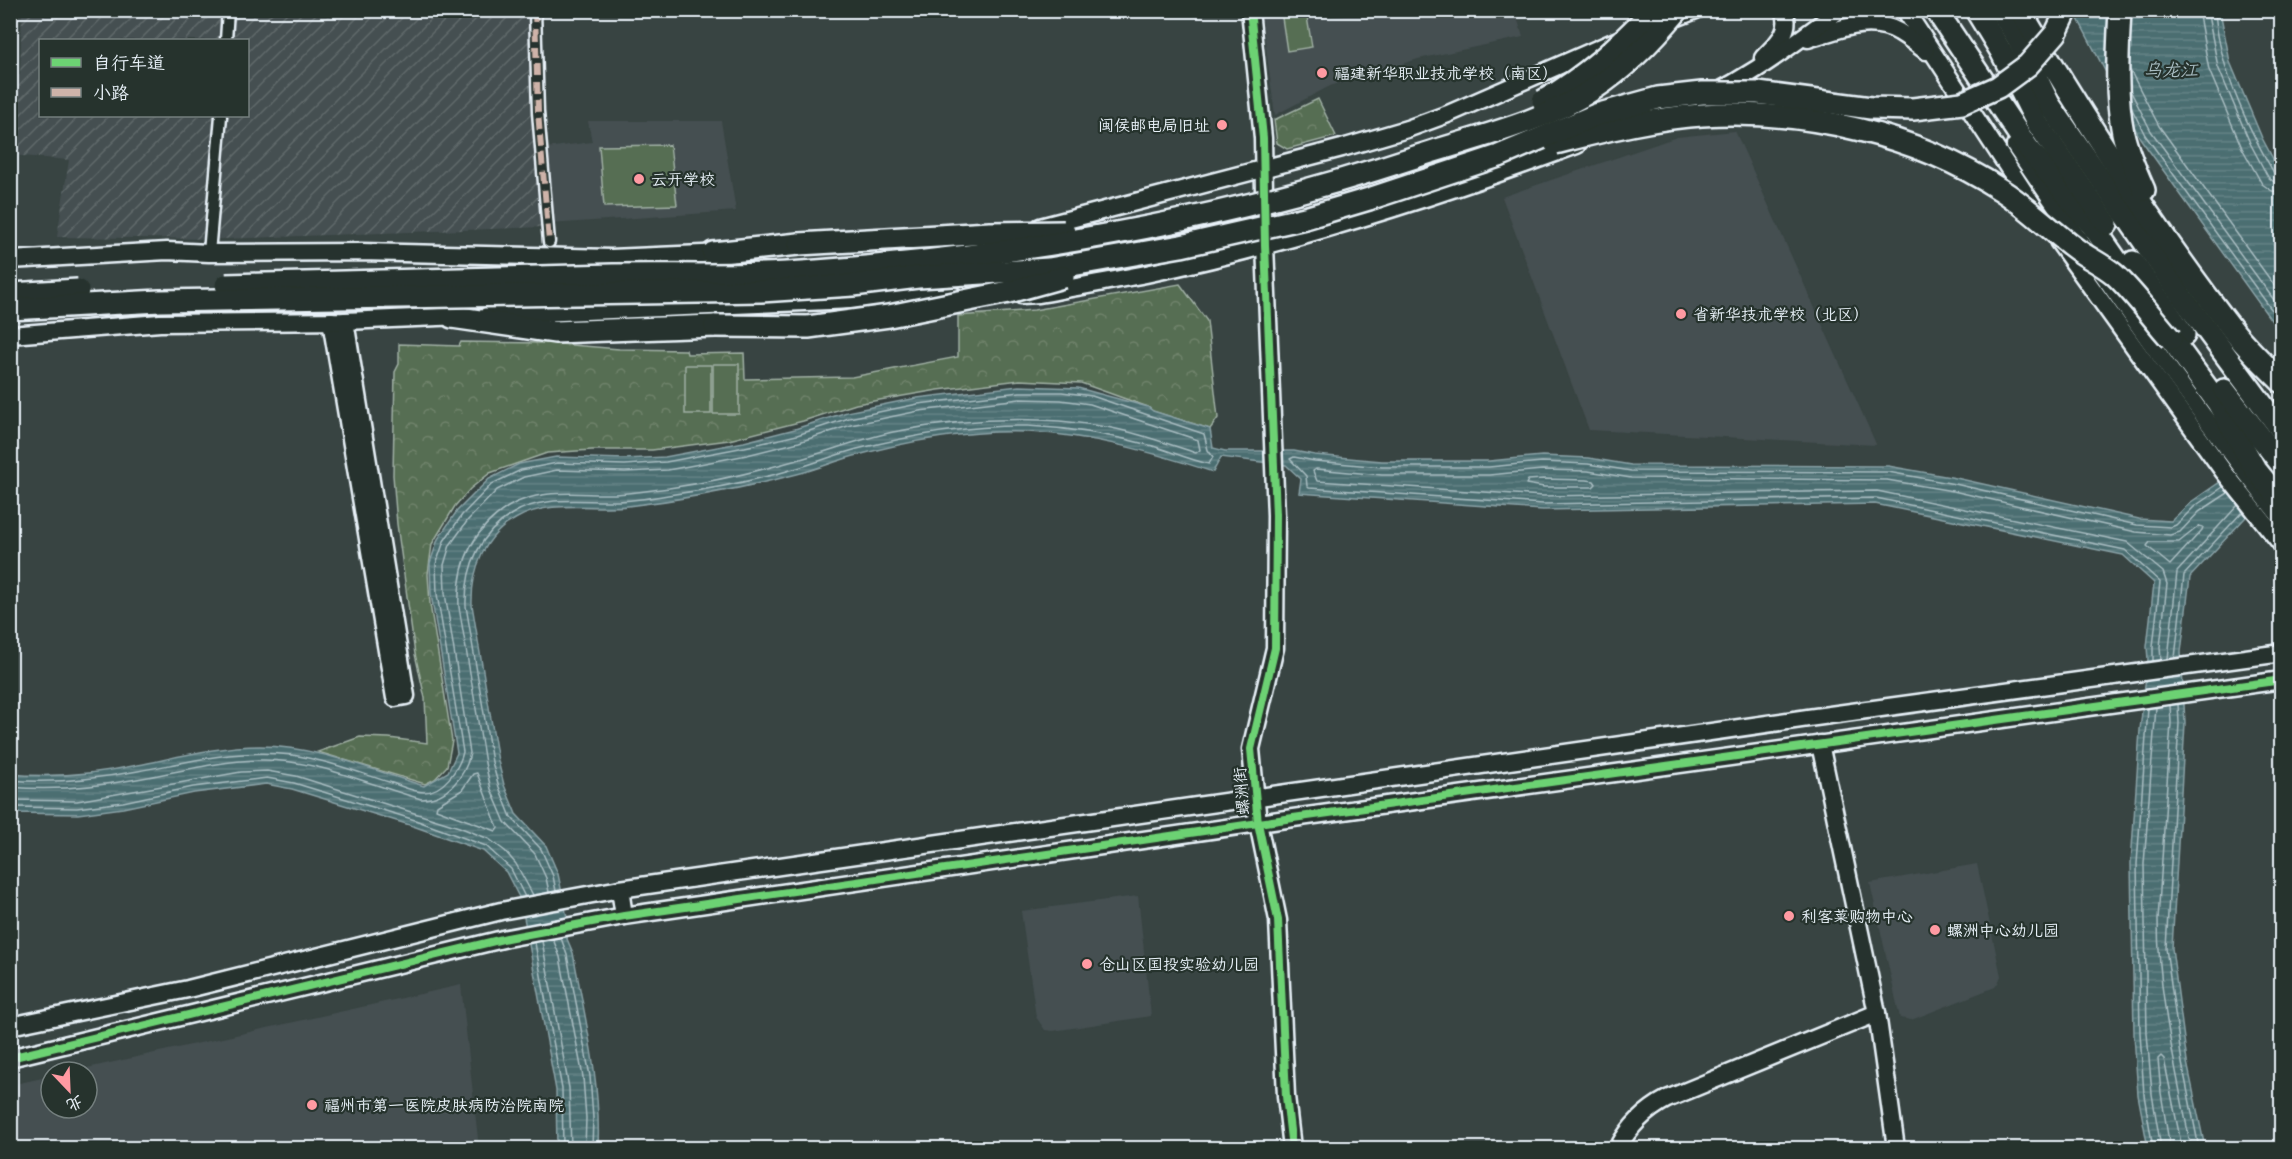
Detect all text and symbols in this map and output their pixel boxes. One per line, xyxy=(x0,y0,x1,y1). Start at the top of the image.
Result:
legend xyxy=(39,39,249,117)
text: 自行车道 xyxy=(93,51,165,75)
water label: 乌龙江 xyxy=(2144,58,2199,82)
place label: 福建新华职业技术学校（南区） xyxy=(1334,63,1558,84)
marker: 福建新华职业技术学校（南区） xyxy=(1315,66,1329,80)
text: 小路 xyxy=(93,81,129,105)
place label: 闽侯邮电局旧址 xyxy=(1098,115,1210,136)
marker: 闽侯邮电局旧址 xyxy=(1215,118,1229,132)
place label: 云开学校 xyxy=(651,169,715,190)
marker: 云开学校 xyxy=(632,172,646,186)
place label: 省新华技术学校（北区） xyxy=(1693,304,1869,325)
marker: 省新华技术学校（北区） xyxy=(1674,307,1688,321)
street label: 螺洲街 xyxy=(1229,766,1254,816)
place label: 利客莱购物中心 xyxy=(1801,906,1913,927)
marker: 利客莱购物中心 xyxy=(1782,909,1796,923)
place label: 螺洲中心幼儿园 xyxy=(1947,920,2059,941)
marker: 螺洲中心幼儿园 xyxy=(1928,923,1942,937)
place label: 仓山区国投实验幼儿园 xyxy=(1099,954,1259,975)
marker: 仓山区国投实验幼儿园 xyxy=(1080,957,1094,971)
north arrow xyxy=(39,1060,99,1120)
text: 北 xyxy=(63,1091,86,1116)
place label: 福州市第一医院皮肤病防治院南院 xyxy=(324,1095,564,1116)
marker: 福州市第一医院皮肤病防治院南院 xyxy=(305,1098,319,1112)

